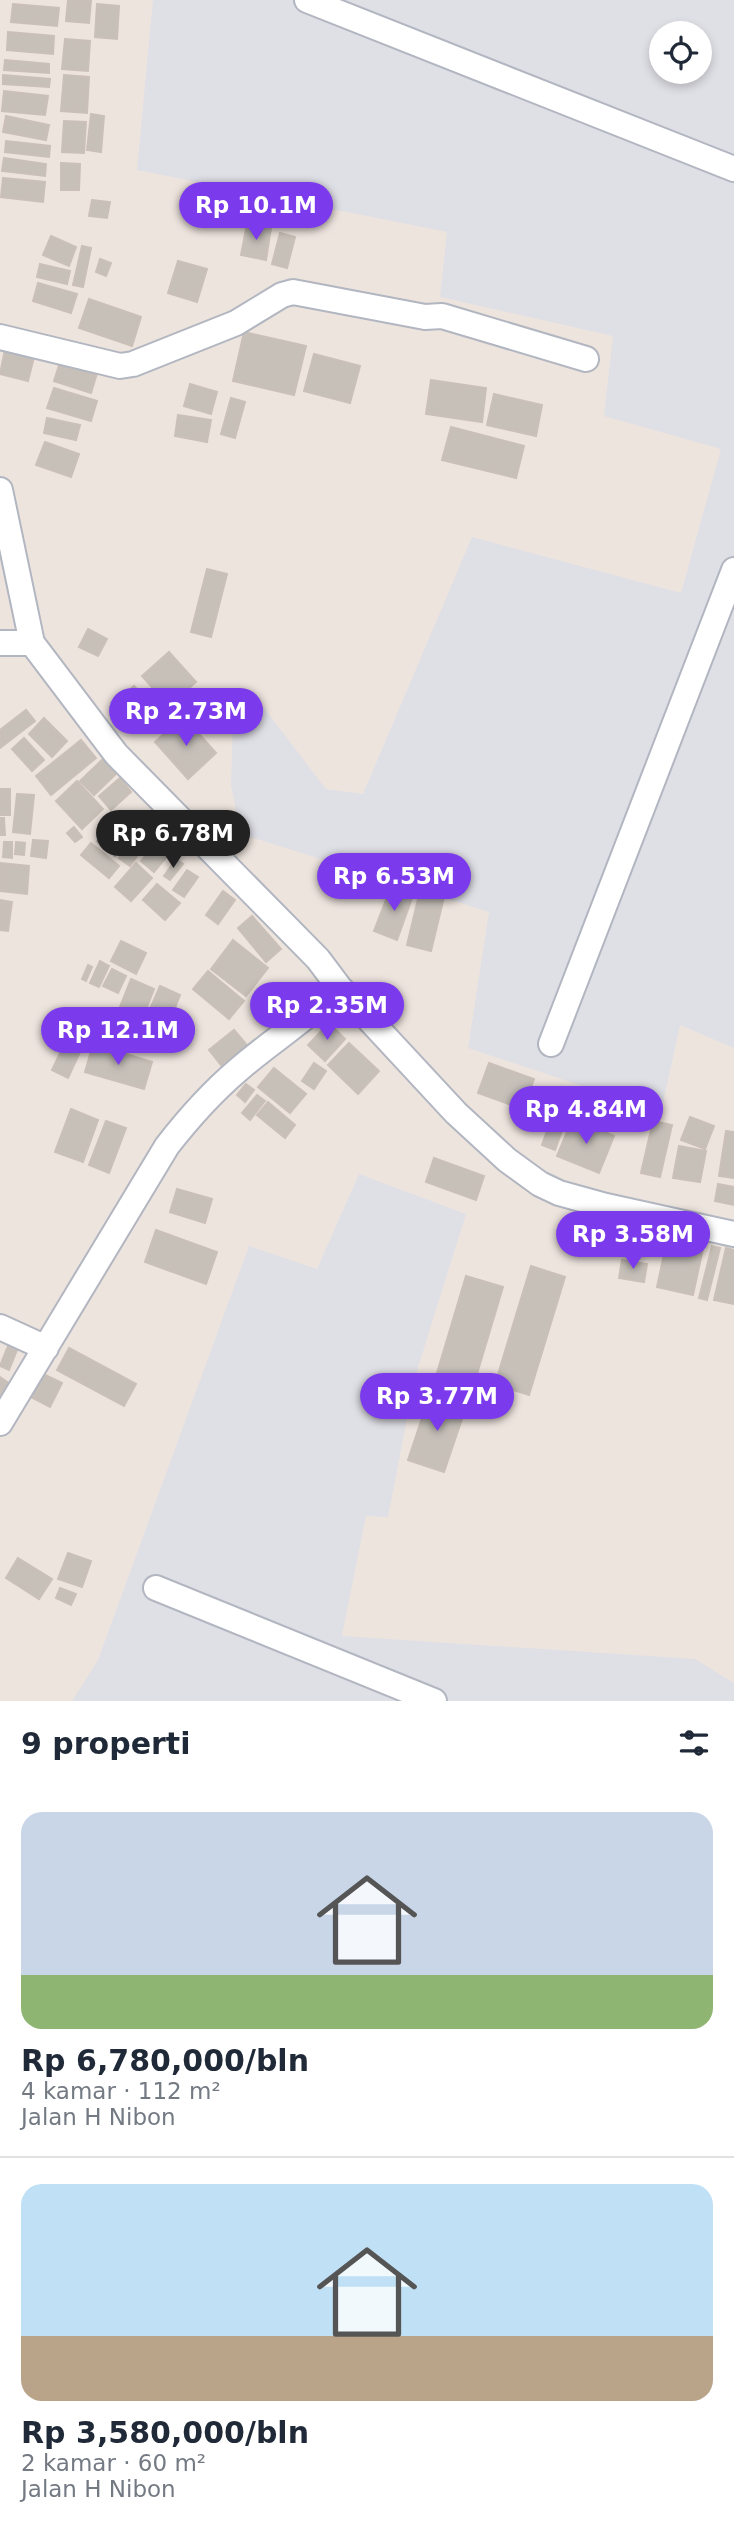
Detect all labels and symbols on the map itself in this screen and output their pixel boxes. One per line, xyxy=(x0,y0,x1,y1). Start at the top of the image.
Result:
pin: Rp 10.1M xyxy=(184,182,328,242)
pin: Rp 2.73M xyxy=(114,688,258,748)
pin: Rp 6.78M xyxy=(101,810,245,870)
pin: Rp 6.53M xyxy=(322,853,466,913)
pin: Rp 2.35M xyxy=(255,982,399,1042)
pin: Rp 12.1M xyxy=(46,1007,190,1067)
pin: Rp 4.84M xyxy=(514,1086,658,1146)
pin: Rp 3.58M xyxy=(561,1212,705,1271)
pin: Rp 3.77M xyxy=(365,1374,509,1433)

